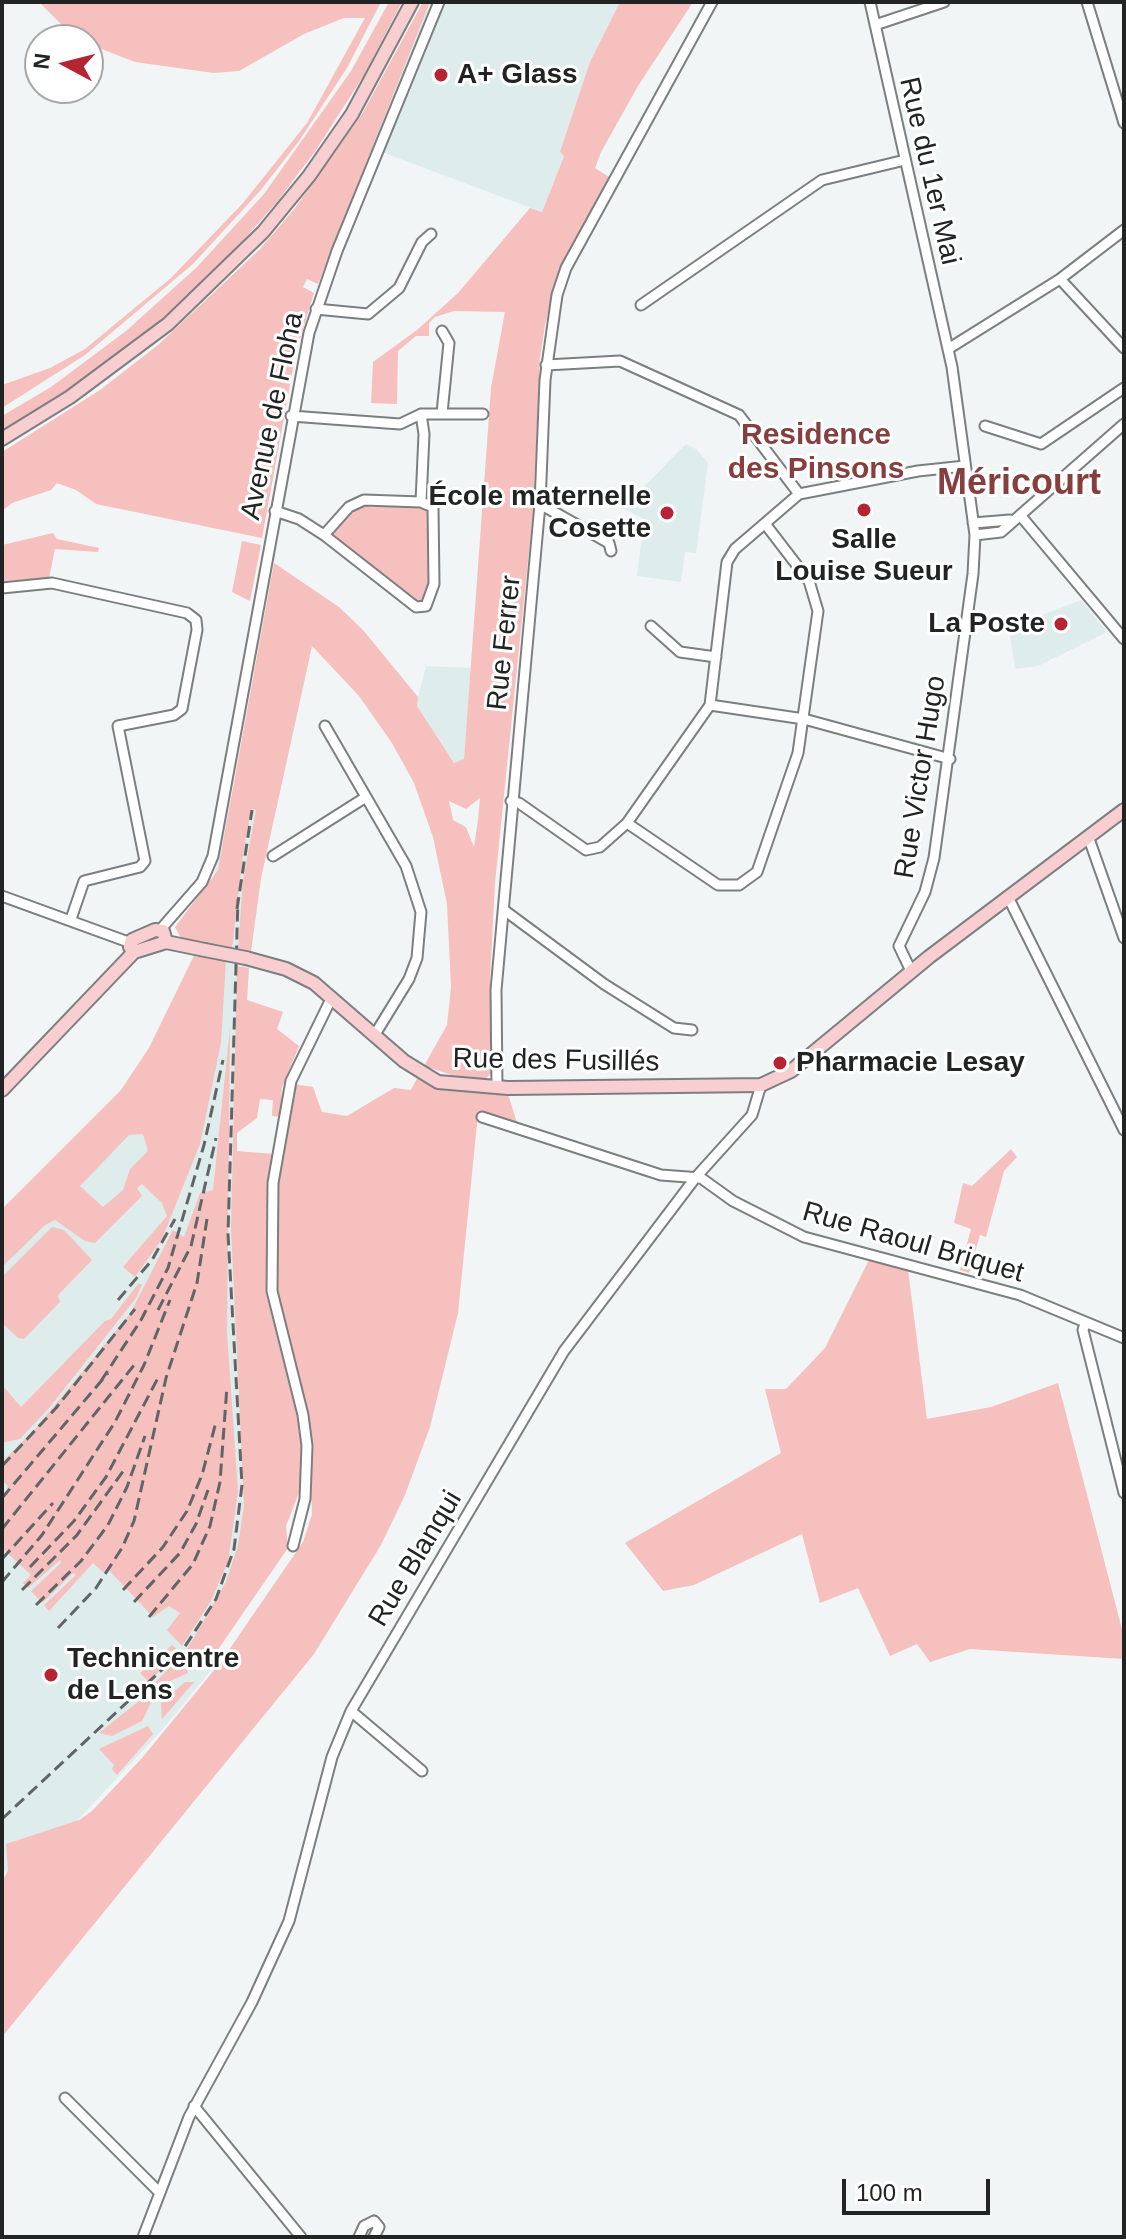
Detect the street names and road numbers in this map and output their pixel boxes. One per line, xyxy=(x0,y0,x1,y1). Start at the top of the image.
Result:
street label: Rue du 1er Mai xyxy=(891,74,967,268)
street label: Avenue de Floha xyxy=(235,309,311,523)
street label: Rue Ferrer xyxy=(481,574,529,712)
street label: Rue Victor Hugo xyxy=(888,673,954,881)
street label: Rue des Fusillés xyxy=(452,1042,660,1080)
street label: Rue Raoul Briquet xyxy=(798,1195,1028,1291)
street label: Rue Blanqui xyxy=(362,1485,470,1633)

